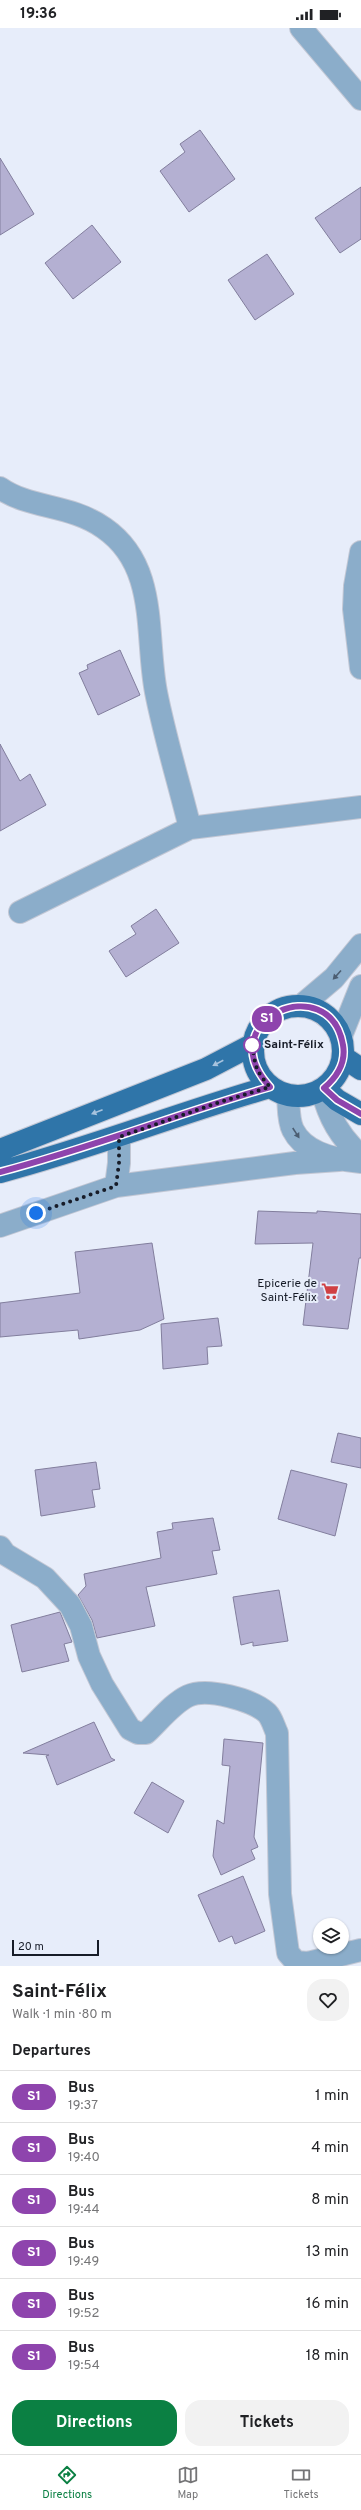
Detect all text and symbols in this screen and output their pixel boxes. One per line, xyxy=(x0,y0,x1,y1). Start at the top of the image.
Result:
text: 19:36 xyxy=(20,5,57,24)
one-way arrow xyxy=(332,970,342,980)
line badge: S1 xyxy=(249,1006,285,1032)
text: S1 xyxy=(260,1010,274,1027)
marker: Saint-Félix xyxy=(243,1036,261,1054)
place label: Saint-Félix xyxy=(264,1037,324,1053)
one-way arrow xyxy=(212,1060,224,1066)
one-way arrow xyxy=(91,1109,103,1115)
one-way arrow xyxy=(292,1128,300,1138)
your location xyxy=(26,1203,46,1223)
place label: Epicerie de Saint-Félix xyxy=(257,1276,317,1306)
supermarket icon: Epicerie de Saint-Félix xyxy=(320,1281,340,1301)
map controls xyxy=(313,1918,349,1954)
button: layers xyxy=(313,1918,349,1954)
scale bar xyxy=(12,1938,99,1957)
text: 20 m xyxy=(18,1940,44,1954)
button: heart xyxy=(307,1979,349,2021)
text: Saint-Félix xyxy=(12,1980,107,2004)
text: Walk · 1 min · 80 m xyxy=(12,2007,112,2023)
text: Departures xyxy=(12,2042,91,2061)
text: Bus xyxy=(68,2079,95,2098)
text: 1 min xyxy=(315,2087,349,2106)
text: S1 xyxy=(27,2088,41,2105)
text: 19:37 xyxy=(68,2098,98,2114)
text: Bus xyxy=(68,2131,95,2150)
text: 4 min xyxy=(311,2139,349,2158)
text: S1 xyxy=(27,2140,41,2157)
text: 19:40 xyxy=(68,2150,100,2166)
text: Bus xyxy=(68,2183,95,2202)
text: 8 min xyxy=(311,2191,349,2210)
text: S1 xyxy=(27,2192,41,2209)
text: 19:44 xyxy=(68,2202,100,2218)
text: Bus xyxy=(68,2235,95,2254)
text: 13 min xyxy=(306,2243,349,2262)
text: S1 xyxy=(27,2244,41,2261)
text: 19:49 xyxy=(68,2254,99,2270)
text: Bus xyxy=(68,2287,95,2306)
text: 16 min xyxy=(306,2295,349,2314)
text: S1 xyxy=(27,2296,41,2313)
text: 19:52 xyxy=(68,2306,100,2322)
text: Bus xyxy=(68,2339,95,2358)
text: 18 min xyxy=(306,2347,349,2366)
text: S1 xyxy=(27,2348,41,2365)
text: 19:54 xyxy=(68,2358,100,2374)
button: Directions xyxy=(12,2400,177,2446)
button: Tickets xyxy=(185,2400,349,2446)
tab: Directions xyxy=(42,2464,92,2502)
tab: Map xyxy=(177,2464,199,2502)
tab: Tickets xyxy=(283,2464,319,2502)

